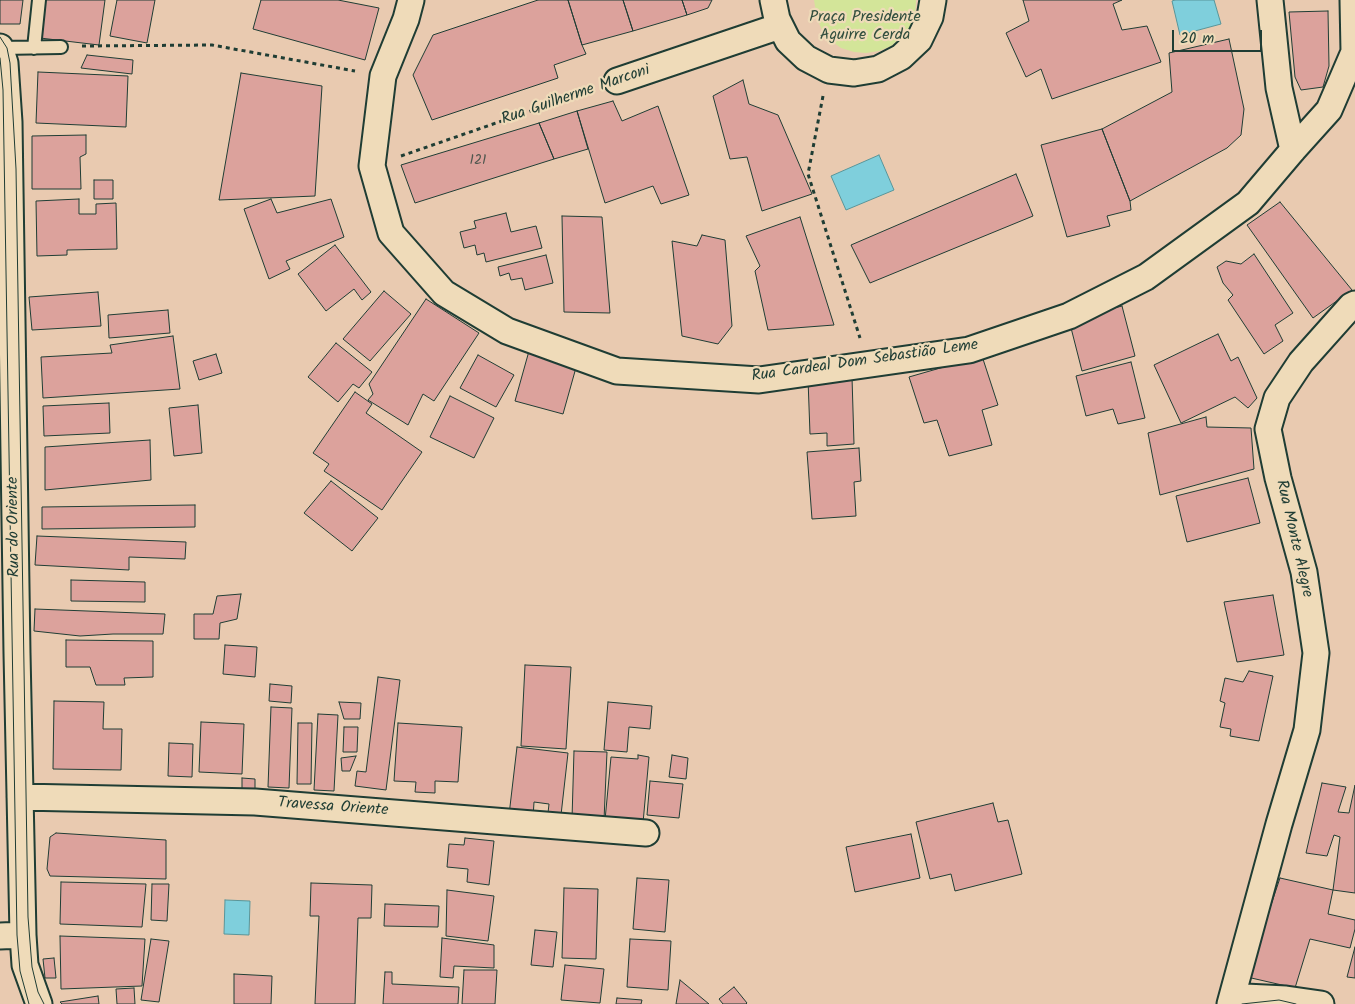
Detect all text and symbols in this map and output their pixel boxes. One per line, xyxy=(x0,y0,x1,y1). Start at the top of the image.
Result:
park label: Praça Presidente Aguirre Cerda xyxy=(809,8,921,46)
scale bar xyxy=(1175,20,1265,52)
text: 20 m xyxy=(1180,27,1214,51)
street label: Rua Guilherme Marconi xyxy=(499,62,653,130)
house number: 121 xyxy=(470,154,486,170)
street label: Rua Cardeal Dom Sebastião Leme xyxy=(750,337,980,387)
street label: Rua do Oriente xyxy=(5,477,25,577)
street label: Rua Monte Alegre xyxy=(1270,478,1316,600)
street label: Travessa Oriente xyxy=(277,795,389,821)

